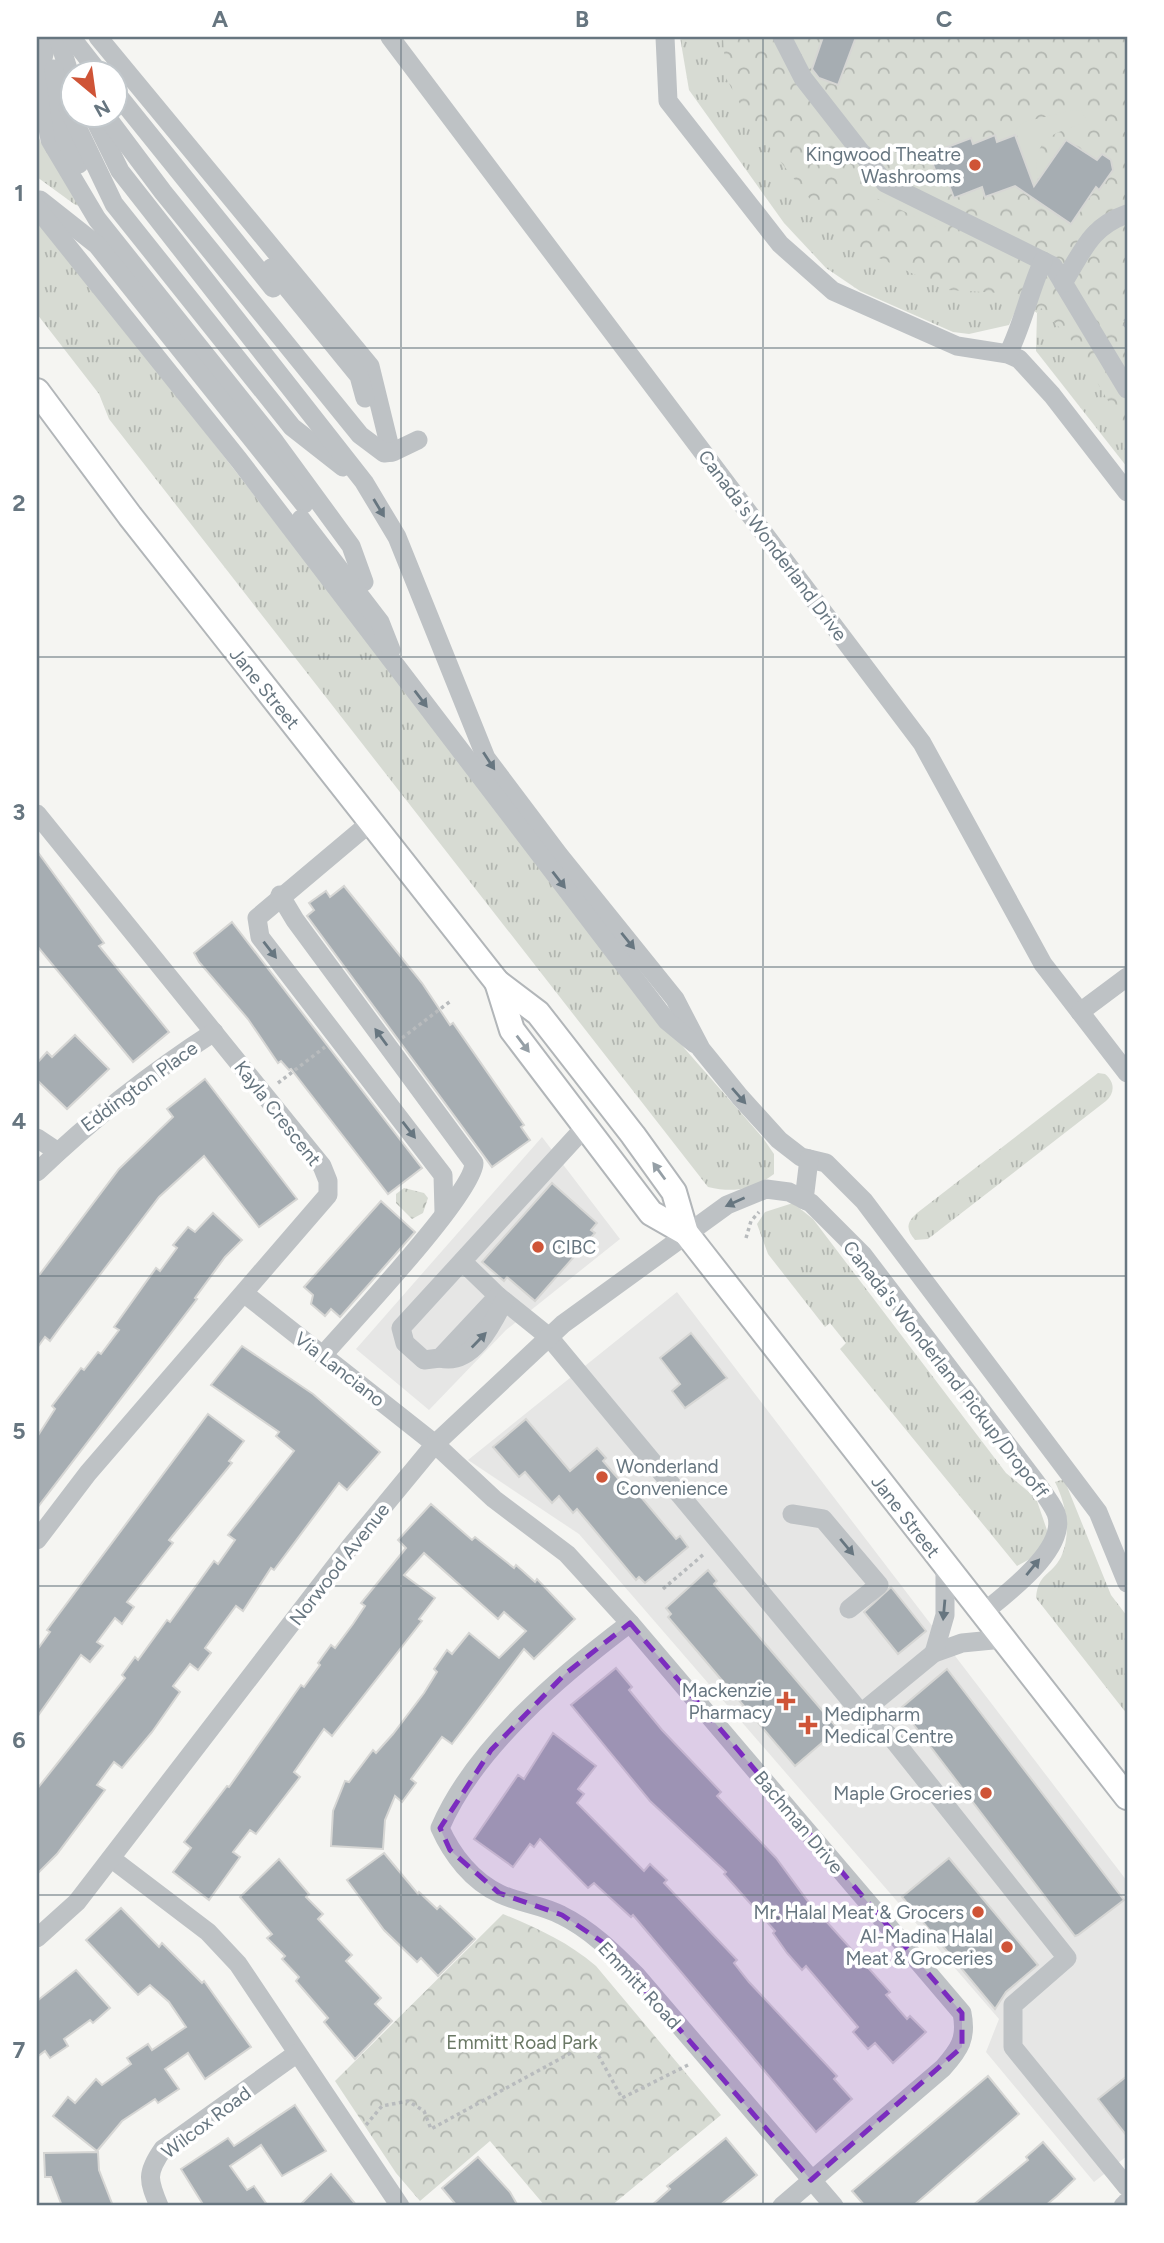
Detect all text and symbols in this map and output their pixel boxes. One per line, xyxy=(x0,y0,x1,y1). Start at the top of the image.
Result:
text: A xyxy=(212,5,229,33)
text: B xyxy=(575,5,589,33)
text: C xyxy=(936,5,953,33)
north arrow xyxy=(60,60,130,130)
text: N xyxy=(90,95,114,122)
place label: Kingwood Theatre Washrooms xyxy=(806,143,961,188)
marker: Kingwood Theatre Washrooms xyxy=(967,157,983,173)
text: 1 xyxy=(14,179,24,207)
street label: Canada's Wonderland Drive xyxy=(693,445,852,645)
text: 2 xyxy=(12,489,26,517)
one-way arrow xyxy=(373,498,386,517)
street label: Jane Street xyxy=(225,643,304,734)
one-way arrow xyxy=(413,690,428,708)
one-way arrow xyxy=(483,751,496,770)
text: 3 xyxy=(13,798,25,826)
one-way arrow xyxy=(552,870,567,888)
one-way arrow xyxy=(620,932,635,949)
one-way arrow xyxy=(262,940,277,958)
one-way arrow xyxy=(375,1028,389,1046)
one-way arrow xyxy=(516,1035,531,1053)
street label: Eddington Place xyxy=(76,1036,202,1136)
street label: Kayla Crescent xyxy=(229,1056,326,1171)
one-way arrow xyxy=(731,1087,746,1104)
text: 4 xyxy=(12,1107,26,1135)
one-way arrow xyxy=(401,1121,415,1139)
one-way arrow xyxy=(652,1162,666,1180)
one-way arrow xyxy=(724,1197,745,1208)
place label: CIBC xyxy=(552,1236,596,1259)
street label: Canada's Wonderland Pickup/Dropoff xyxy=(838,1236,1053,1503)
marker: CIBC xyxy=(530,1239,546,1255)
street label: Via Lanciano xyxy=(290,1327,389,1412)
one-way arrow xyxy=(470,1332,486,1349)
text: 5 xyxy=(12,1417,26,1445)
place label: Wonderland Convenience xyxy=(616,1455,728,1500)
marker: Wonderland Convenience xyxy=(594,1469,610,1485)
street label: Jane Street xyxy=(866,1470,945,1562)
street label: Norwood Avenue xyxy=(284,1499,394,1630)
one-way arrow xyxy=(839,1538,854,1555)
one-way arrow xyxy=(1026,1558,1041,1576)
one-way arrow xyxy=(938,1599,949,1621)
place label: Mackenzie Pharmacy xyxy=(682,1679,772,1724)
marker: Mackenzie Pharmacy xyxy=(778,1693,794,1709)
place label: Medipharm Medical Centre xyxy=(824,1703,954,1748)
marker: Medipharm Medical Centre xyxy=(798,1715,818,1735)
text: 6 xyxy=(12,1726,26,1754)
street label: Bachman Drive xyxy=(749,1766,848,1878)
place label: Maple Groceries xyxy=(833,1782,972,1805)
marker: Maple Groceries xyxy=(978,1785,994,1801)
place label: Mr. Halal Meat & Grocers xyxy=(753,1901,964,1924)
marker: Mr. Halal Meat & Grocers xyxy=(970,1904,986,1920)
place label: Al-Madina Halal Meat & Groceries xyxy=(845,1925,993,1970)
street label: Emmitt Road xyxy=(593,1937,686,2034)
marker: Al-Madina Halal Meat & Groceries xyxy=(999,1939,1015,1955)
park label: Emmitt Road Park xyxy=(446,2031,599,2054)
text: 7 xyxy=(13,2036,26,2064)
street label: Wilcox Road xyxy=(157,2081,255,2163)

